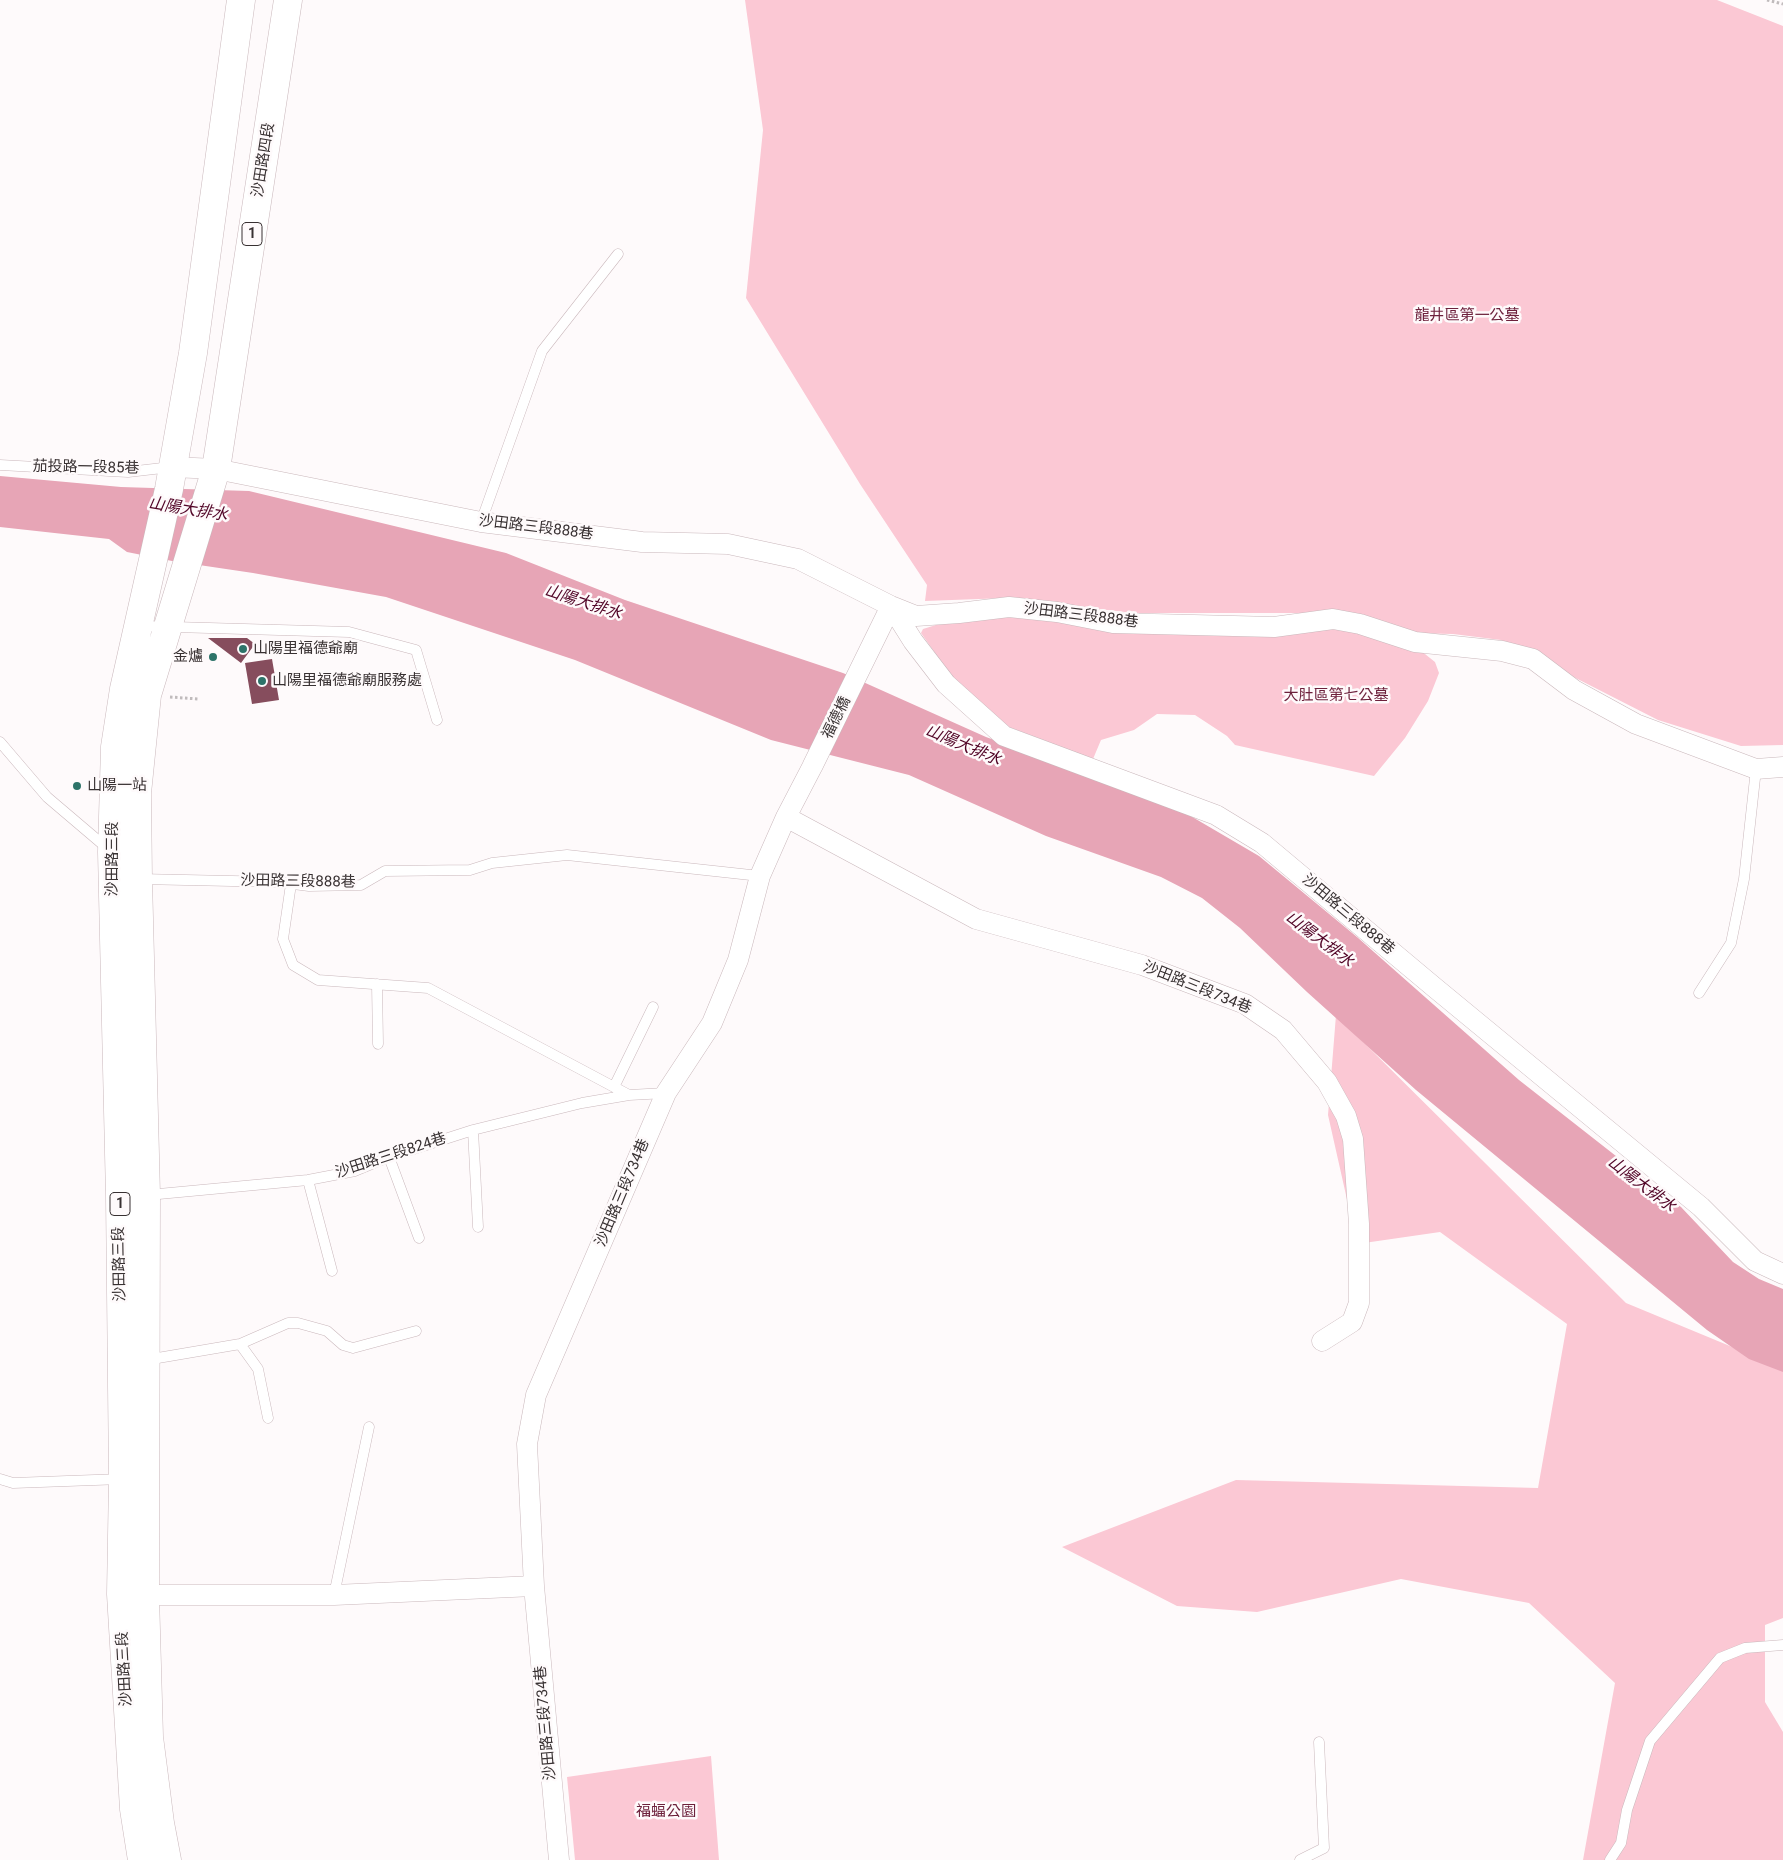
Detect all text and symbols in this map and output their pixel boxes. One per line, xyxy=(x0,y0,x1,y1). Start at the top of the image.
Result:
street label: 沙田路四段 xyxy=(249,122,279,198)
road number: 1 xyxy=(242,222,262,245)
park label: 龍井區第一公墓 xyxy=(1415,307,1519,325)
street label: 茄投路一段85巷 xyxy=(32,458,140,478)
water label: 山陽大排水 xyxy=(147,494,229,526)
street label: 沙田路三段888巷 xyxy=(478,512,594,544)
water label: 山陽大排水 xyxy=(542,582,624,624)
street label: 沙田路三段888巷 xyxy=(1023,600,1139,632)
place label: 山陽里福德爺廟 xyxy=(253,640,358,658)
marker: 山陽里福德爺廟 xyxy=(237,643,249,655)
place label: 金爐 xyxy=(173,648,203,666)
marker: 金爐 xyxy=(207,651,219,663)
place label: 山陽里福德爺廟服務處 xyxy=(272,672,422,690)
marker: 山陽里福德爺廟服務處 xyxy=(256,675,268,687)
park label: 大肚區第七公墓 xyxy=(1284,687,1388,705)
street label: 福德橋 xyxy=(819,694,855,742)
water label: 山陽大排水 xyxy=(922,722,1004,770)
place label: 山陽一站 xyxy=(87,777,147,795)
marker: 山陽一站 xyxy=(71,780,83,792)
street label: 沙田路三段 xyxy=(104,822,122,896)
street label: 沙田路三段888巷 xyxy=(1298,871,1398,959)
street label: 沙田路三段888巷 xyxy=(240,872,356,892)
water label: 山陽大排水 xyxy=(1281,908,1357,972)
street label: 沙田路三段734巷 xyxy=(1140,958,1254,1018)
street label: 沙田路三段824巷 xyxy=(333,1130,449,1182)
street label: 沙田路三段734巷 xyxy=(592,1136,654,1250)
water label: 山陽大排水 xyxy=(1603,1153,1679,1217)
road number: 1 xyxy=(110,1192,130,1216)
street label: 沙田路三段 xyxy=(110,1226,130,1302)
street label: 沙田路三段 xyxy=(114,1631,136,1707)
street label: 沙田路三段734巷 xyxy=(532,1665,560,1781)
park label: 福蝠公園 xyxy=(636,1803,696,1821)

